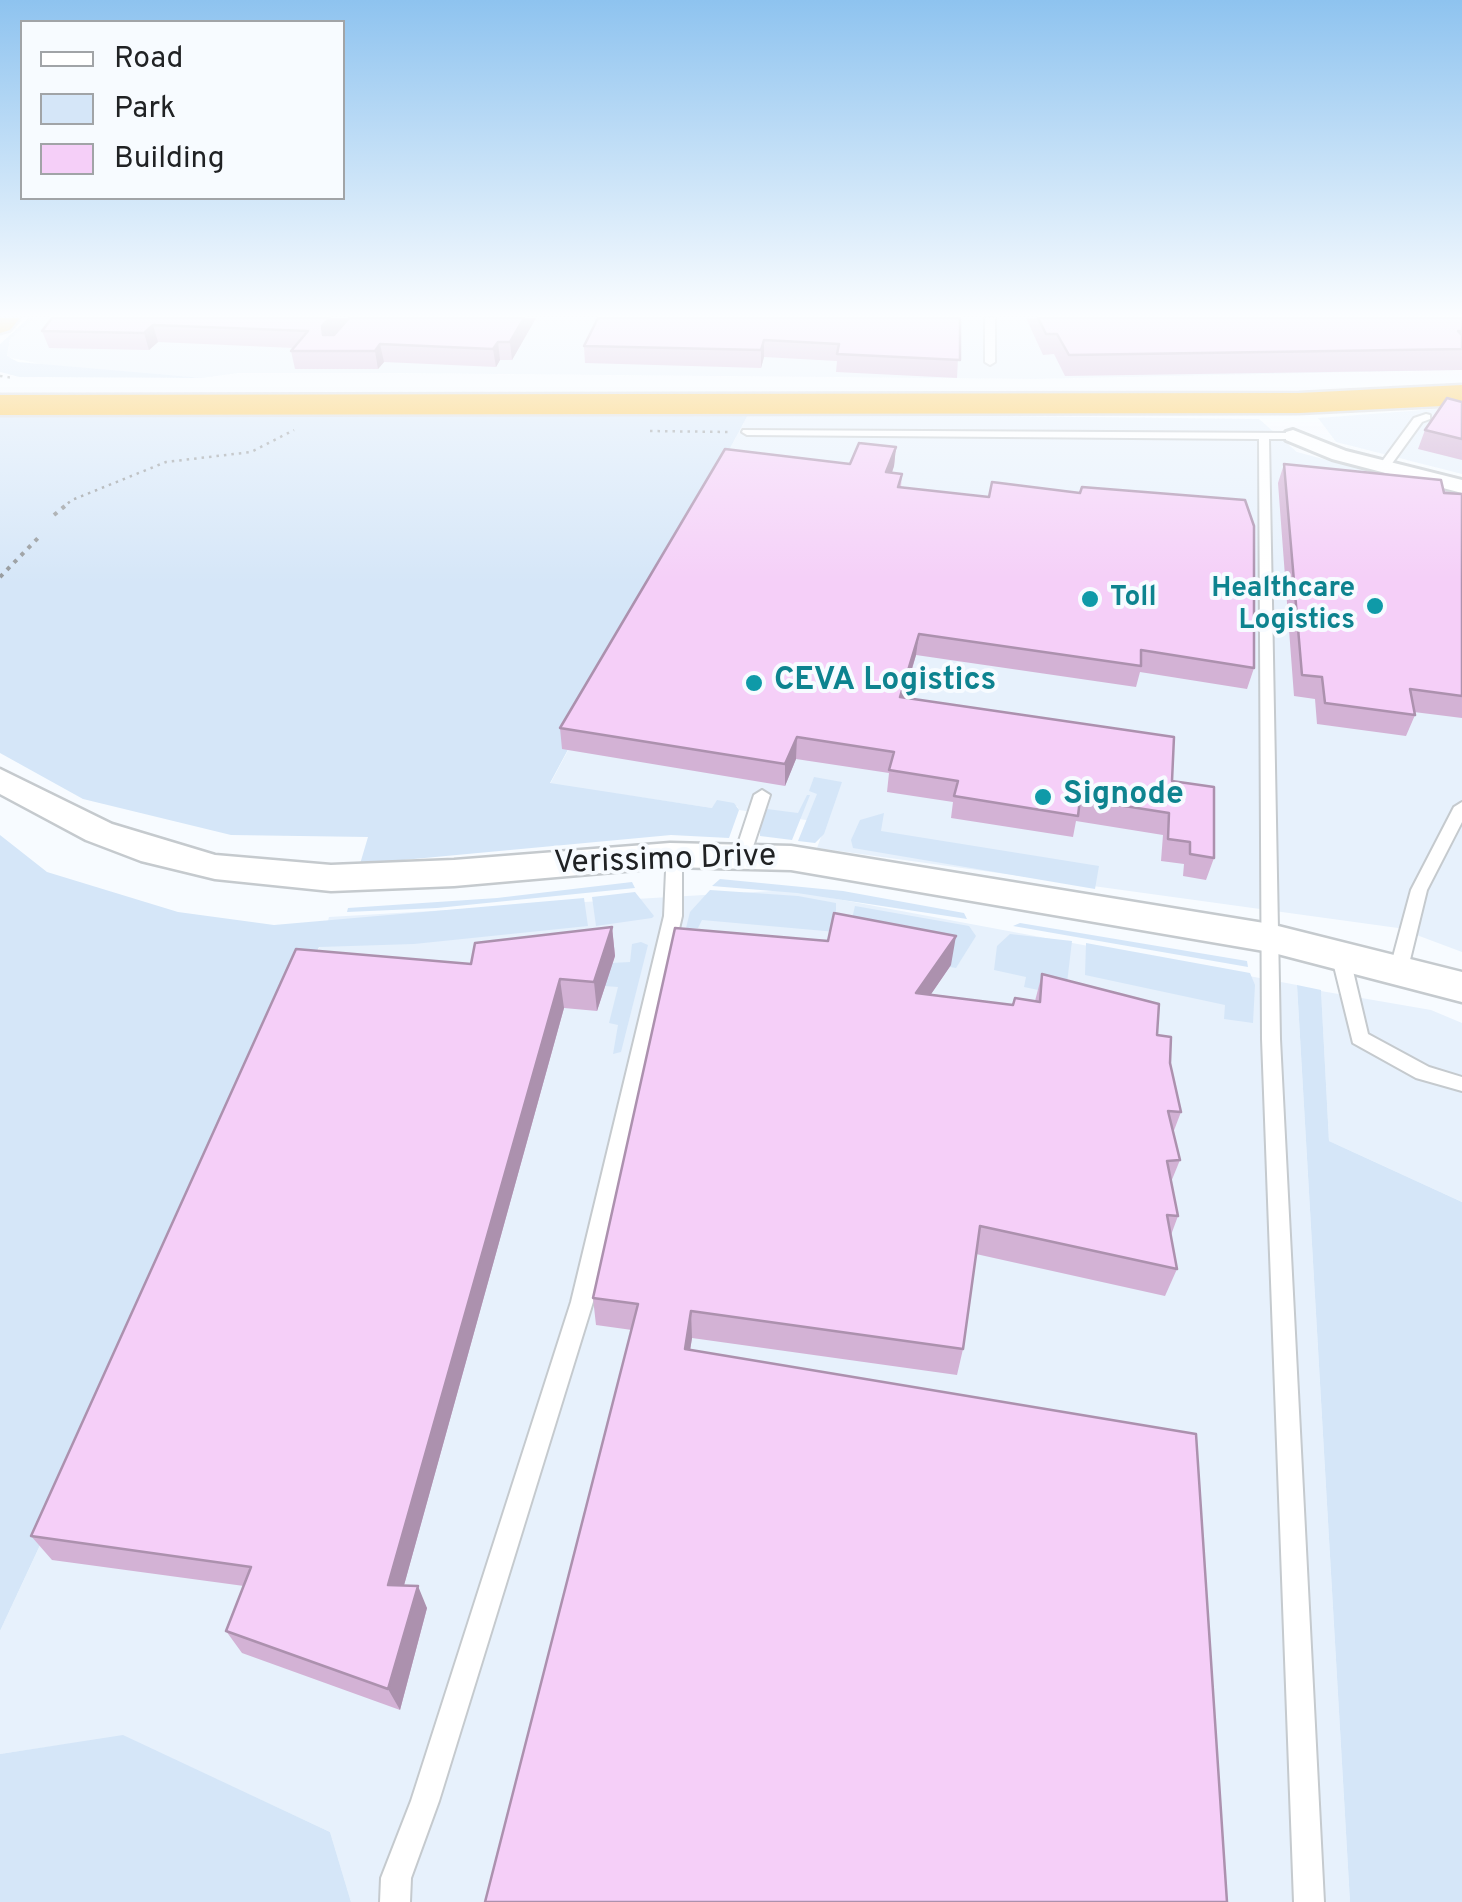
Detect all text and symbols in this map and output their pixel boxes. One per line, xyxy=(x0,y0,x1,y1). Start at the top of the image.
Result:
legend xyxy=(20,20,345,200)
text: Road xyxy=(114,41,183,78)
text: Park xyxy=(114,91,176,128)
text: Building xyxy=(114,141,225,178)
place label: Healthcare Logistics xyxy=(1211,573,1355,639)
place label: Toll xyxy=(1110,582,1157,616)
marker: Toll xyxy=(1079,588,1101,610)
marker: Healthcare Logistics xyxy=(1364,595,1386,617)
place label: CEVA Logistics xyxy=(774,664,996,702)
marker: CEVA Logistics xyxy=(743,672,765,694)
place label: Signode xyxy=(1063,778,1184,816)
marker: Signode xyxy=(1032,786,1054,808)
street label: Verissimo Drive xyxy=(553,839,777,885)

